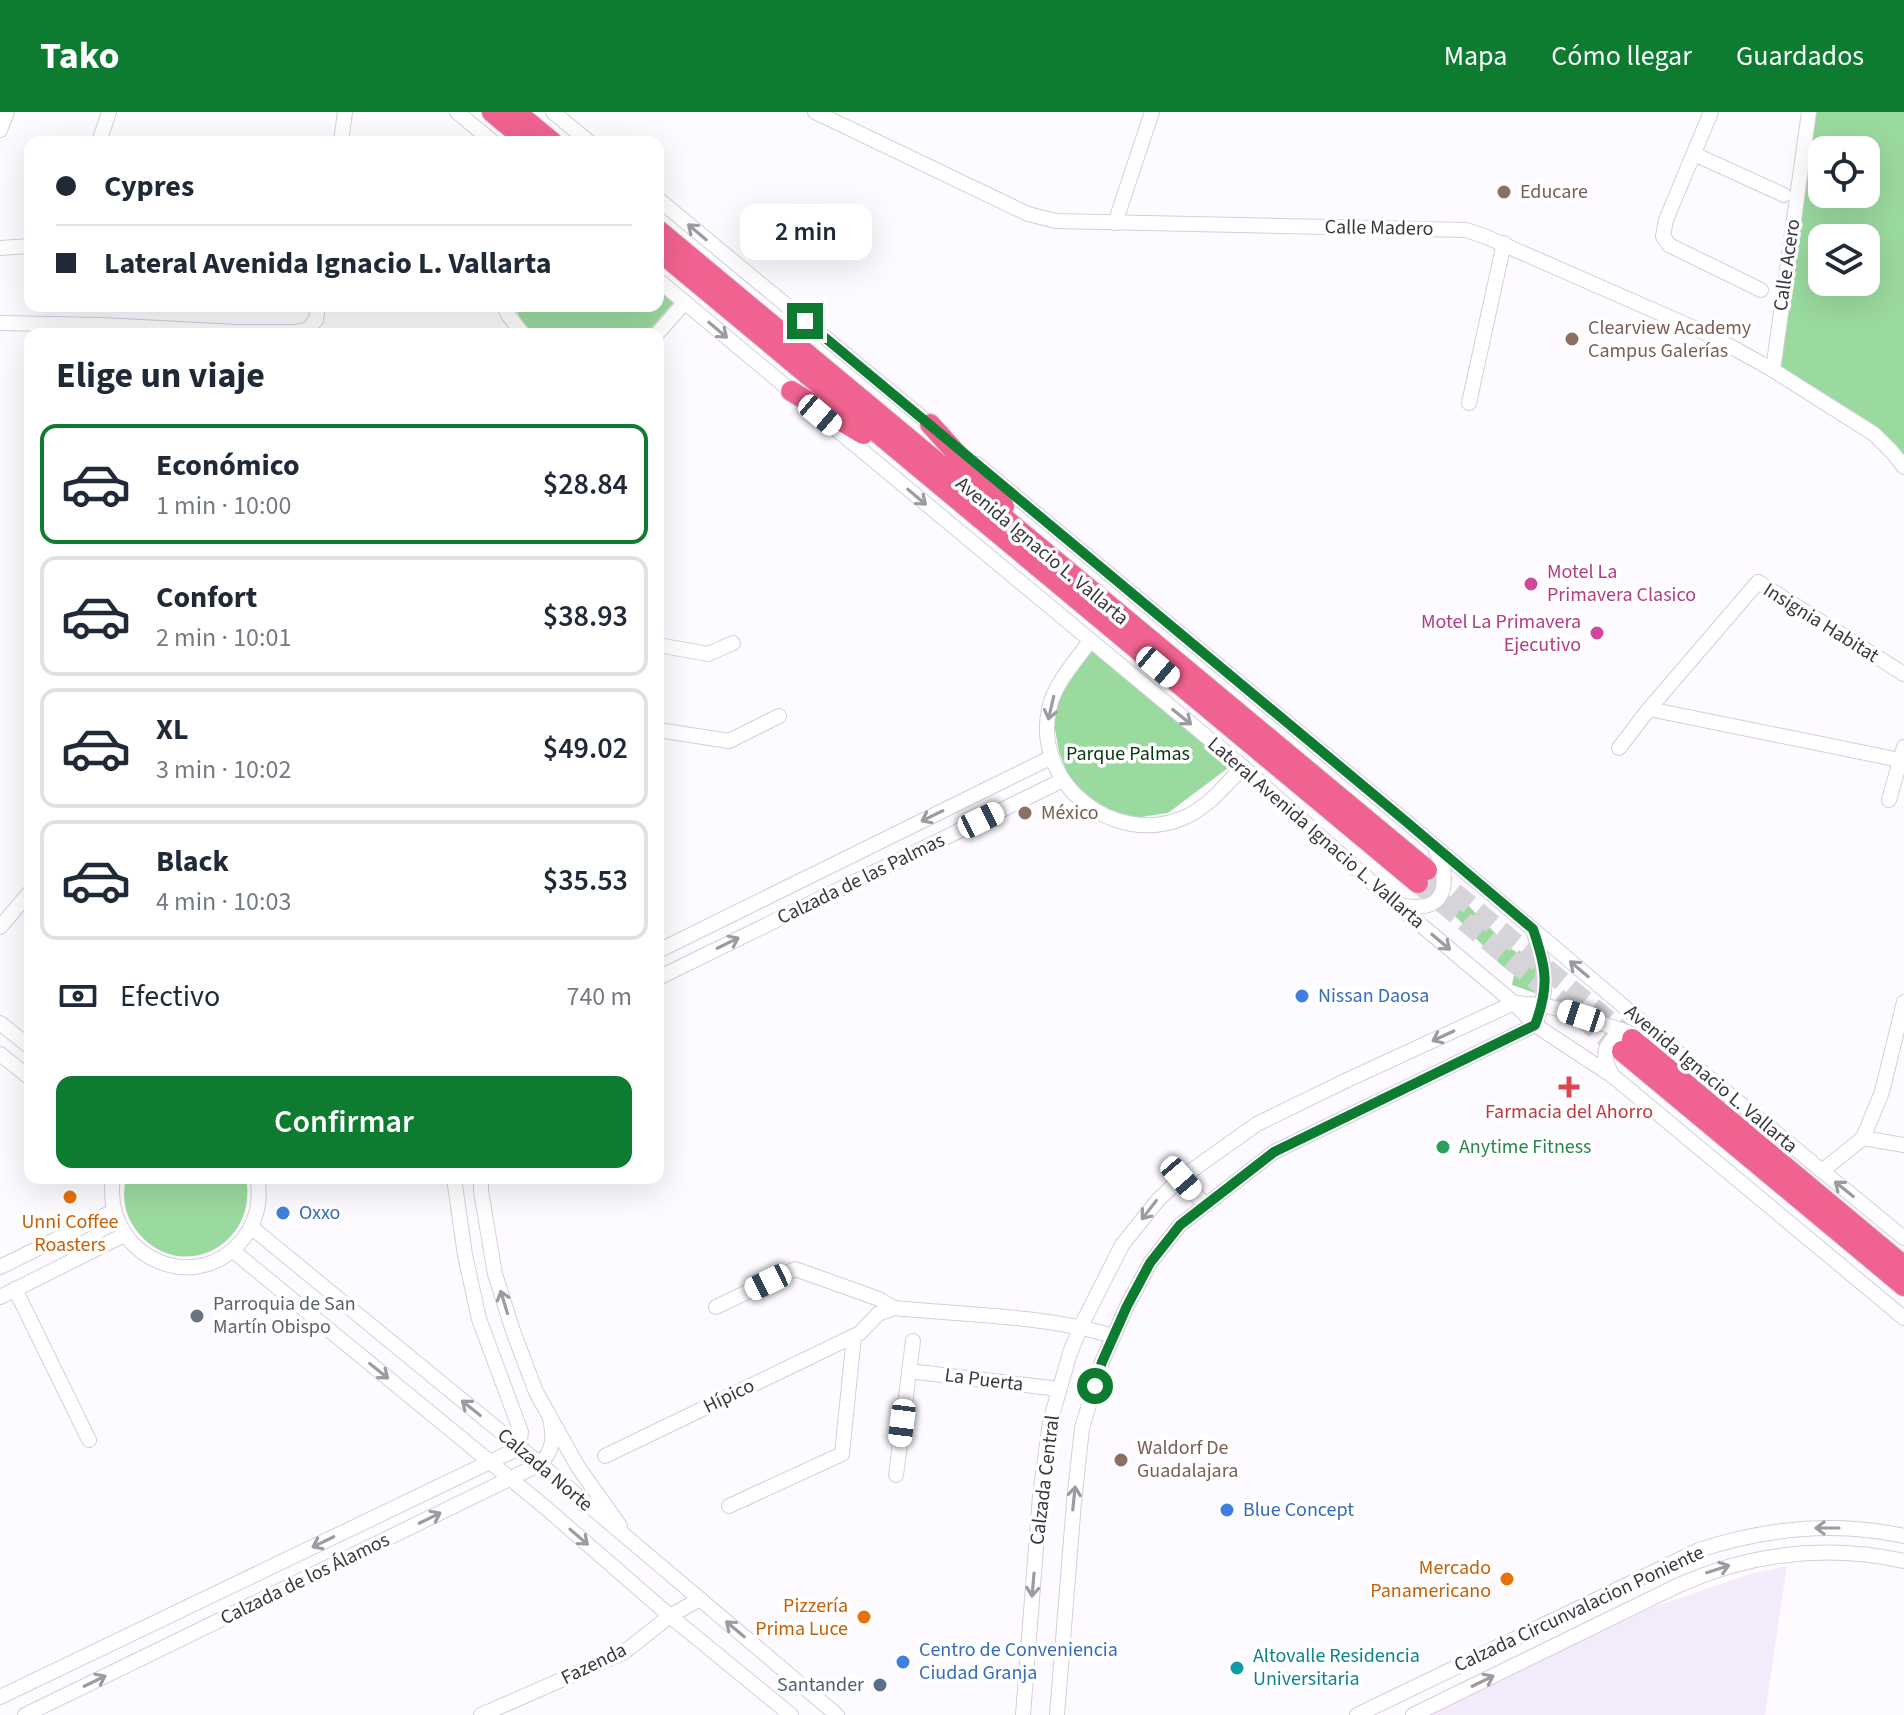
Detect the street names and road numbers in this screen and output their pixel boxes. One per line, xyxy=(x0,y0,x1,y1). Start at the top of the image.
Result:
street label: Calle Madero xyxy=(1324,213,1434,243)
street label: Calle Acero xyxy=(1767,217,1807,313)
street label: Avenida Ignacio L. Vallarta xyxy=(949,470,1135,632)
street label: Insignia Habitat xyxy=(1758,576,1884,670)
street label: Lateral Avenida Ignacio L. Vallarta xyxy=(1201,731,1431,935)
street label: Calzada de las Palmas xyxy=(773,826,949,932)
street label: Avenida Ignacio L. Vallarta xyxy=(1618,998,1804,1160)
street label: La Puerta xyxy=(943,1361,1025,1399)
street label: Hípico xyxy=(699,1372,759,1420)
street label: Calzada Central xyxy=(1023,1413,1067,1547)
street label: Calzada Norte xyxy=(491,1422,599,1518)
street label: Calzada de los Álamos xyxy=(216,1526,394,1632)
street label: Calzada Circunvalacion Poniente xyxy=(1449,1539,1709,1679)
street label: Fazenda xyxy=(557,1636,631,1692)

